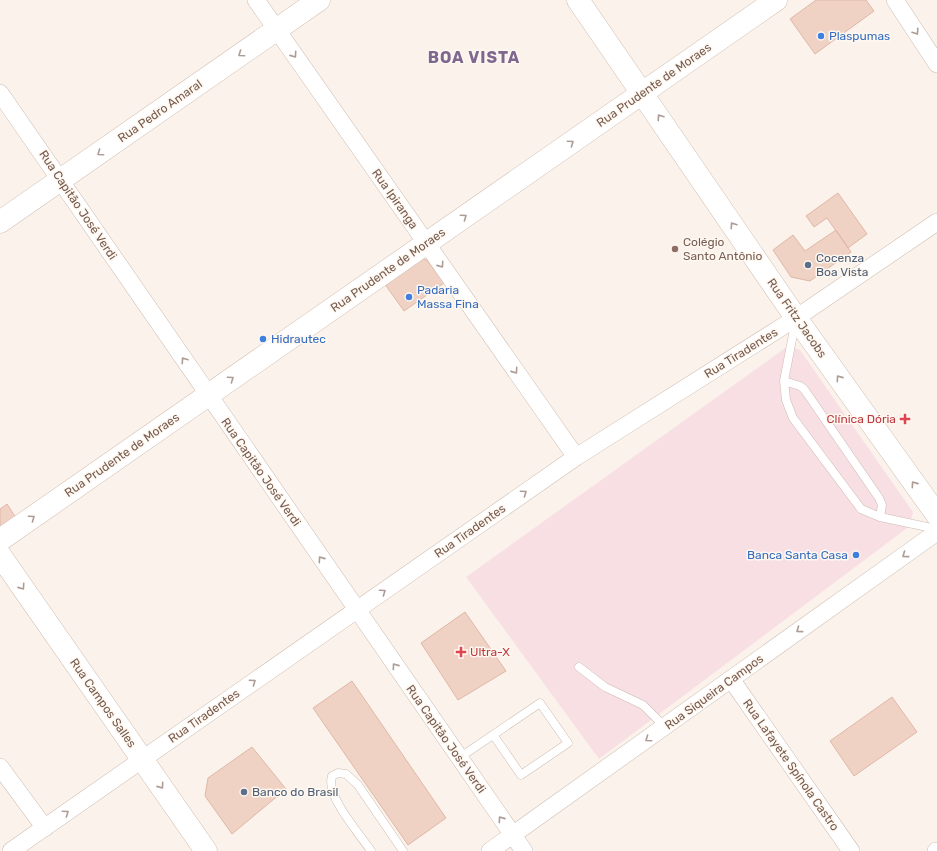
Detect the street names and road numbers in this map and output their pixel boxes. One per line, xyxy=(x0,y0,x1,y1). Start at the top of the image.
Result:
street label: Rua Prudente de Moraes xyxy=(594,40,714,130)
street label: Rua Pedro Amaral xyxy=(115,77,205,145)
street label: Rua Capitão José Verdi xyxy=(36,148,120,262)
street label: Rua Ipiranga xyxy=(369,166,421,232)
street label: Rua Prudente de Moraes xyxy=(328,225,448,315)
street label: Rua Fritz Jacobs xyxy=(764,276,830,360)
street label: Rua Tiradentes xyxy=(702,325,780,381)
street label: Rua Prudente de Moraes xyxy=(62,410,182,500)
street label: Rua Capitão José Verdi xyxy=(218,415,304,529)
street label: Rua Tiradentes xyxy=(432,501,508,561)
street label: Rua Siqueira Campos xyxy=(662,652,766,732)
street label: Rua Campos Salles xyxy=(67,656,139,750)
street label: Rua Capitão José Verdi xyxy=(403,682,489,796)
street label: Rua Tiradentes xyxy=(166,686,242,746)
street label: Rua Lafayete Spínola Castro xyxy=(740,697,842,834)

